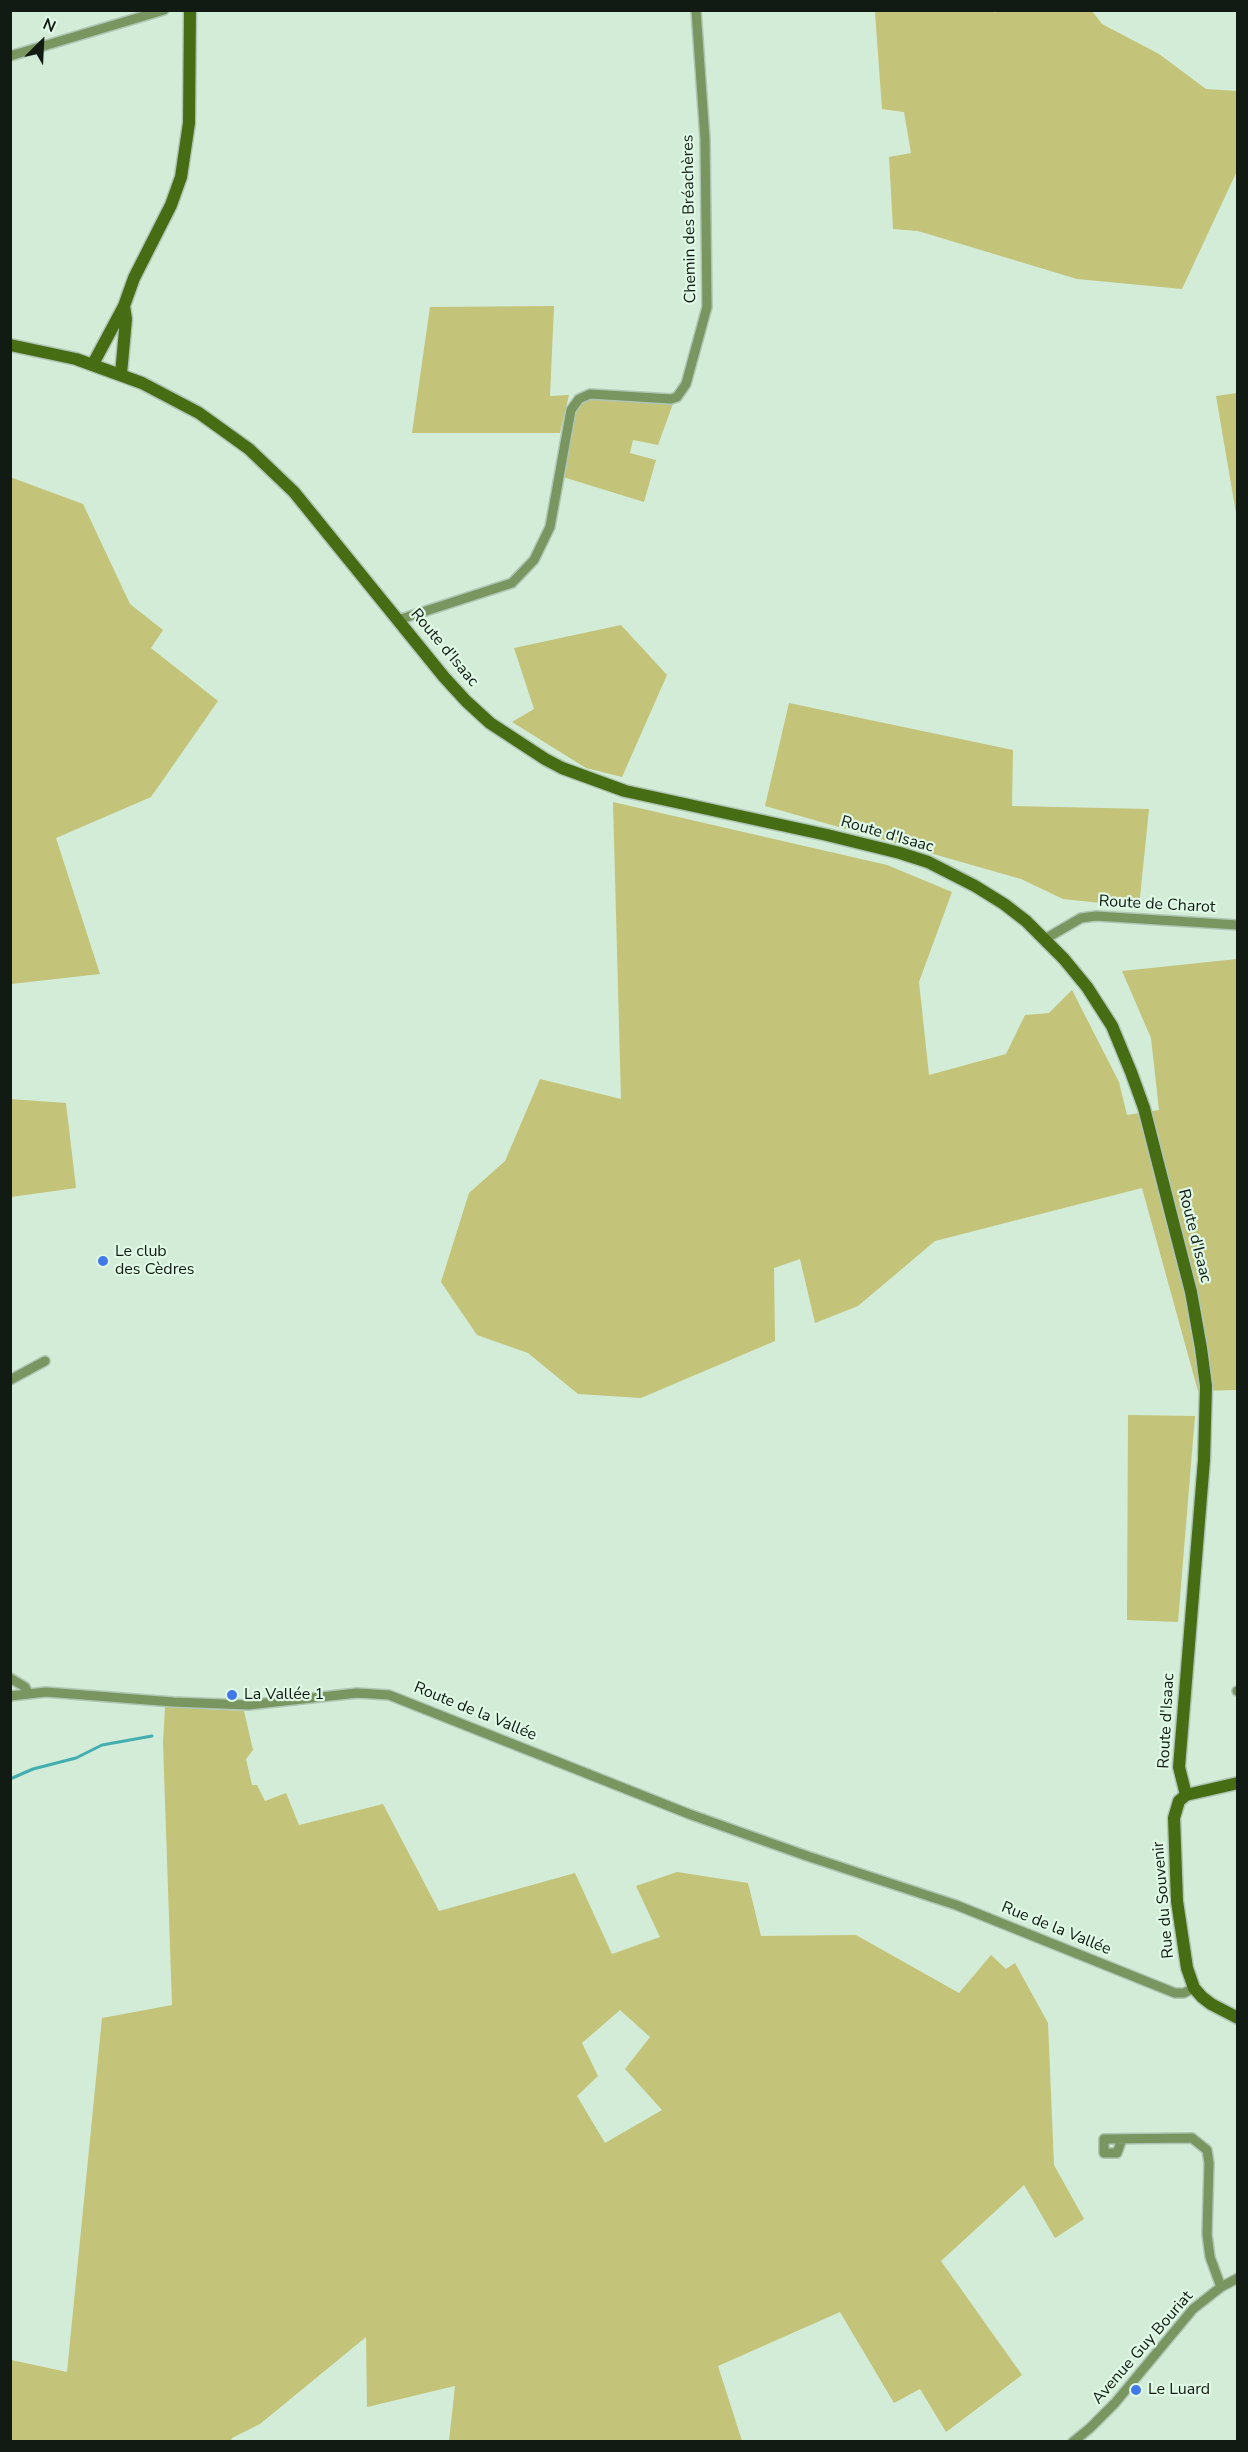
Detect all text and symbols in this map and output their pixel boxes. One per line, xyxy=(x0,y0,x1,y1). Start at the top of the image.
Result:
north arrow xyxy=(12,12,72,72)
text: N xyxy=(39,13,59,38)
street label: Chemin des Bréachères xyxy=(679,134,701,304)
street label: Route d'Isaac xyxy=(406,605,482,691)
street label: Route d'Isaac xyxy=(838,813,936,857)
street label: Route de Charot xyxy=(1098,892,1216,918)
street label: Route d'Isaac xyxy=(1173,1187,1215,1285)
place label: Le club des Cèdres xyxy=(115,1242,195,1280)
marker: Le club des Cèdres xyxy=(96,1254,110,1268)
street label: Route d'Isaac xyxy=(1155,1673,1179,1769)
street label: Route de la Vallée xyxy=(411,1679,539,1745)
place label: La Vallée 1 xyxy=(244,1685,324,1705)
marker: La Vallée 1 xyxy=(225,1688,239,1702)
street label: Rue du Souvenir xyxy=(1149,1841,1179,1959)
street label: Rue de la Vallée xyxy=(998,1898,1114,1960)
street label: Avenue Guy Bouriat xyxy=(1089,2287,1197,2409)
place label: Le Luard xyxy=(1148,2380,1210,2400)
marker: Le Luard xyxy=(1129,2383,1143,2397)

